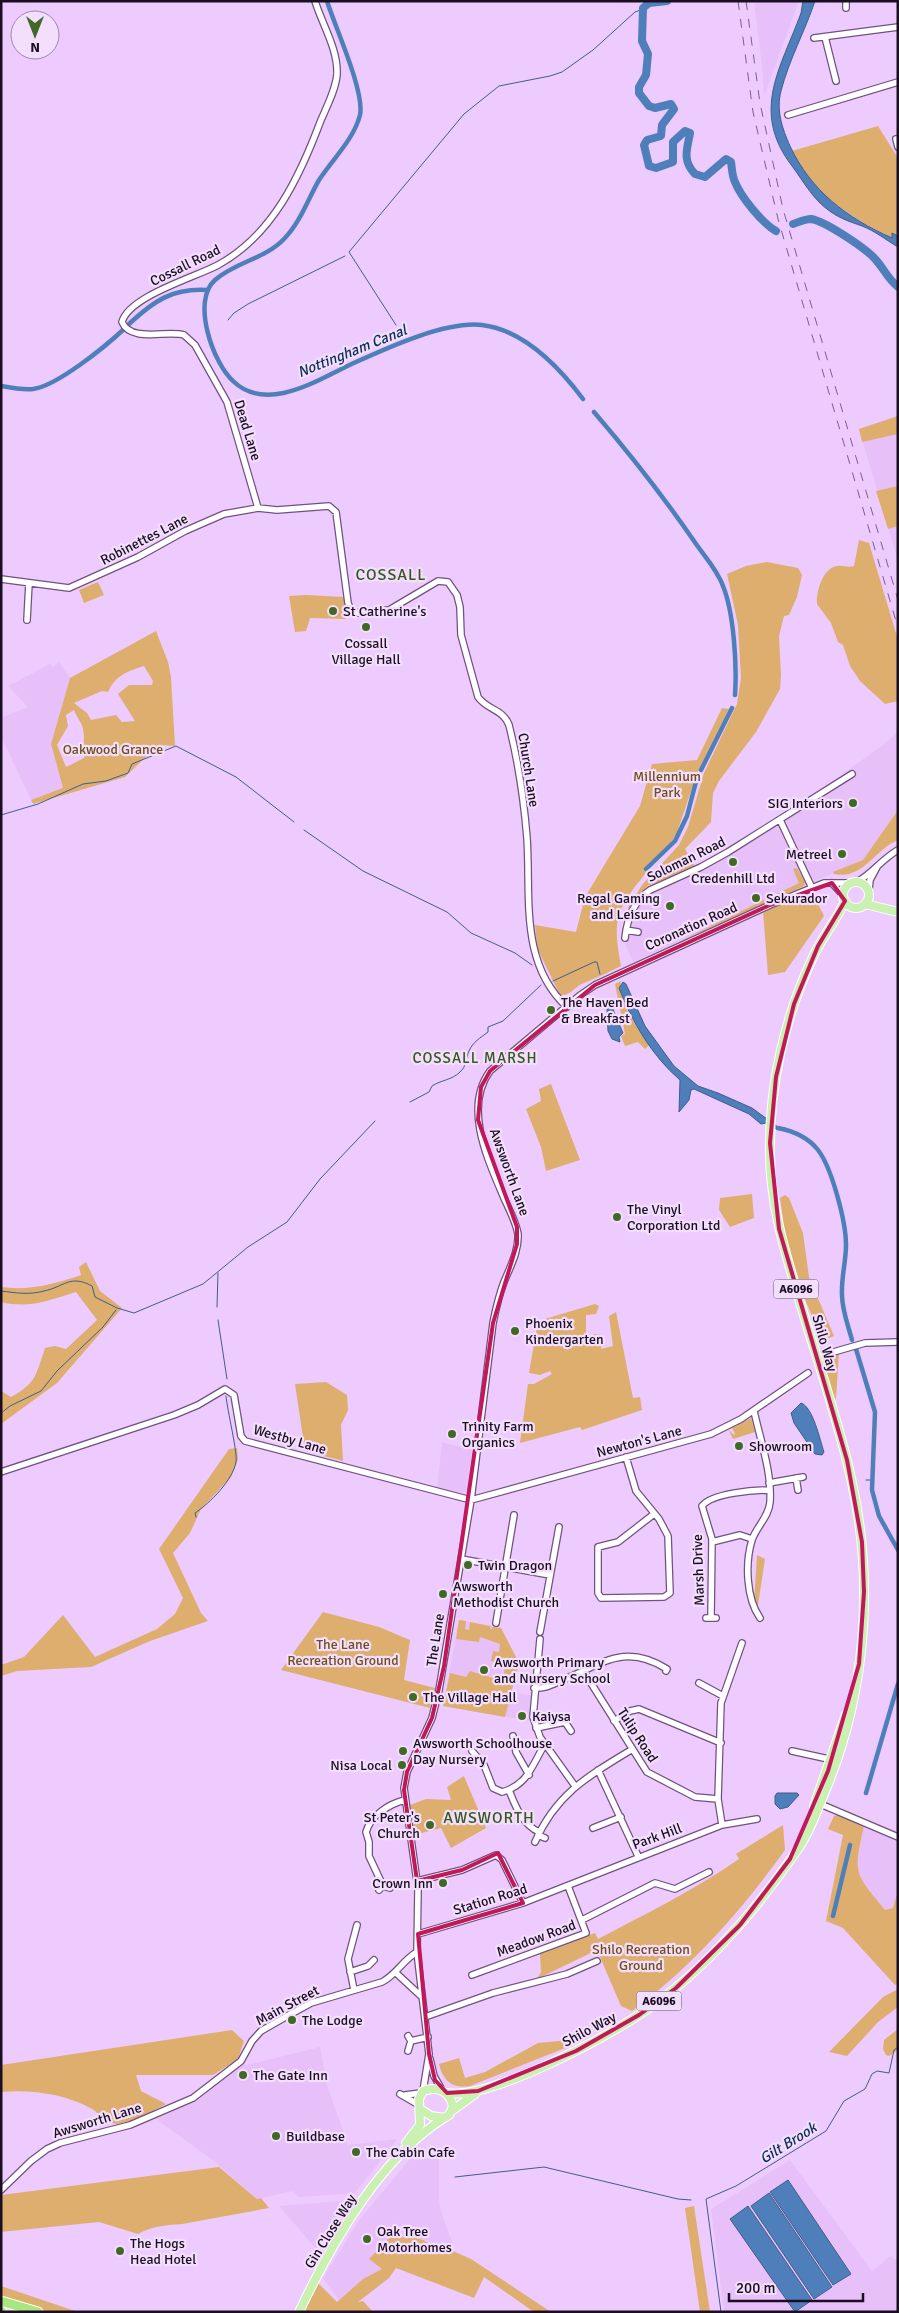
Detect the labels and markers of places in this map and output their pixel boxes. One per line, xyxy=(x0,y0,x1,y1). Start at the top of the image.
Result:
place label: St Catherine's xyxy=(343,603,426,620)
marker: St Catherine's xyxy=(327,605,339,617)
marker: Cossall Village Hall xyxy=(360,621,372,633)
place label: Cossall Village Hall xyxy=(331,635,401,668)
place label: SIG Interiors xyxy=(768,795,843,812)
marker: SIG Interiors xyxy=(847,797,859,809)
place label: Metreel xyxy=(786,846,832,863)
marker: Metreel xyxy=(836,848,848,860)
marker: Credenhill Ltd xyxy=(727,856,739,868)
place label: Credenhill Ltd xyxy=(691,870,775,887)
place label: Regal Gaming and Leisure xyxy=(577,890,660,923)
place label: Sekurador xyxy=(766,890,828,907)
marker: Sekurador xyxy=(750,892,762,904)
marker: Regal Gaming and Leisure xyxy=(664,900,676,912)
place label: The Haven Bed & Breakfast xyxy=(561,994,649,1027)
marker: The Haven Bed & Breakfast xyxy=(545,1004,557,1016)
place label: The Vinyl Corporation Ltd xyxy=(627,1201,720,1234)
marker: The Vinyl Corporation Ltd xyxy=(611,1211,623,1223)
place label: Phoenix Kindergarten xyxy=(525,1315,604,1348)
marker: Phoenix Kindergarten xyxy=(509,1325,521,1337)
place label: Trinity Farm Organics xyxy=(462,1418,534,1451)
marker: Trinity Farm Organics xyxy=(446,1428,458,1440)
place label: Showroom xyxy=(749,1438,812,1455)
marker: Showroom xyxy=(733,1440,745,1452)
place label: Twin Dragon xyxy=(478,1557,552,1574)
marker: Twin Dragon xyxy=(462,1559,474,1571)
place label: Awsworth Methodist Church xyxy=(453,1578,559,1611)
marker: Awsworth Methodist Church xyxy=(437,1588,449,1600)
place label: Awsworth Primary and Nursery School xyxy=(494,1654,611,1687)
marker: Awsworth Primary and Nursery School xyxy=(478,1664,490,1676)
place label: The Village Hall xyxy=(423,1689,517,1706)
marker: The Village Hall xyxy=(407,1691,419,1703)
place label: Kaiysa xyxy=(532,1708,571,1725)
marker: Kaiysa xyxy=(516,1710,528,1722)
place label: Awsworth Schoolhouse Day Nursery xyxy=(413,1735,552,1768)
marker: Awsworth Schoolhouse Day Nursery xyxy=(397,1745,409,1757)
place label: Nisa Local xyxy=(330,1757,392,1774)
marker: Nisa Local xyxy=(396,1759,408,1771)
place label: St Peter's Church xyxy=(364,1809,420,1842)
marker: St Peter's Church xyxy=(424,1819,436,1831)
place label: Crown Inn xyxy=(372,1875,433,1892)
marker: Crown Inn xyxy=(437,1877,449,1889)
place label: The Lodge xyxy=(302,2012,363,2029)
marker: The Lodge xyxy=(286,2014,298,2026)
place label: The Gate Inn xyxy=(253,2067,328,2084)
marker: The Gate Inn xyxy=(237,2069,249,2081)
place label: Buildbase xyxy=(286,2128,345,2145)
marker: Buildbase xyxy=(270,2130,282,2142)
place label: The Cabin Cafe xyxy=(366,2144,455,2161)
marker: The Cabin Cafe xyxy=(350,2146,362,2158)
place label: Oak Tree Motorhomes xyxy=(377,2223,452,2256)
marker: Oak Tree Motorhomes xyxy=(361,2233,373,2245)
place label: The Hogs Head Hotel xyxy=(130,2235,196,2268)
marker: The Hogs Head Hotel xyxy=(114,2245,126,2257)

